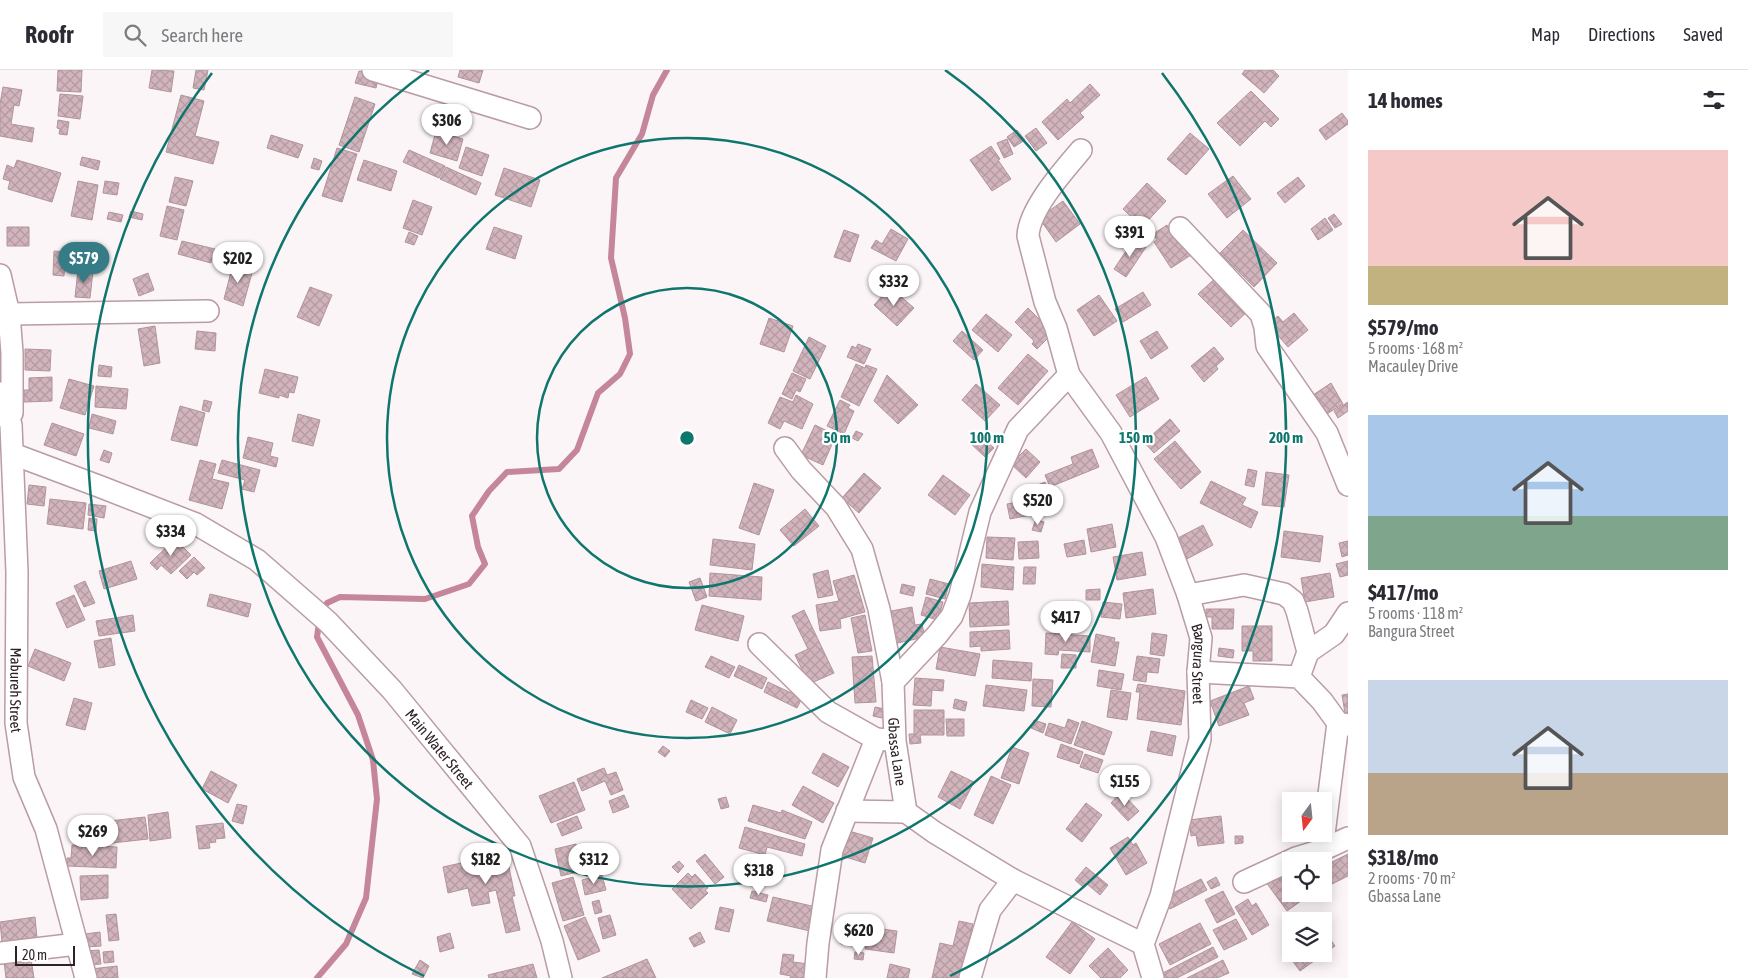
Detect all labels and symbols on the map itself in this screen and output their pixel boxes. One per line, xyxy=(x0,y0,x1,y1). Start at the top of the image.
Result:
pin: $306 xyxy=(417,104,477,146)
pin: $391 xyxy=(1100,216,1160,258)
pin: $579 xyxy=(54,242,114,284)
pin: $202 xyxy=(208,242,268,284)
pin: $332 xyxy=(864,264,924,307)
centre of rings xyxy=(678,429,696,447)
text: 50 m xyxy=(824,429,851,446)
text: 100 m xyxy=(970,429,1004,446)
text: 150 m xyxy=(1119,429,1153,446)
text: 200 m xyxy=(1269,429,1303,446)
pin: $520 xyxy=(1008,484,1068,526)
pin: $334 xyxy=(141,514,201,557)
pin: $417 xyxy=(1036,600,1096,643)
street label: Bangura Street xyxy=(1189,621,1210,705)
street label: Mabureh Street xyxy=(7,647,26,734)
street label: Main Water Street xyxy=(402,705,478,792)
street label: Gbassa Lane xyxy=(886,717,910,787)
pin: $155 xyxy=(1095,764,1155,807)
north arrow xyxy=(1282,792,1332,842)
pin: $269 xyxy=(63,814,123,857)
pin: $182 xyxy=(456,842,516,885)
pin: $312 xyxy=(564,842,624,885)
pin: $318 xyxy=(729,854,789,896)
pin: $620 xyxy=(829,914,889,956)
scale bar xyxy=(15,943,75,966)

